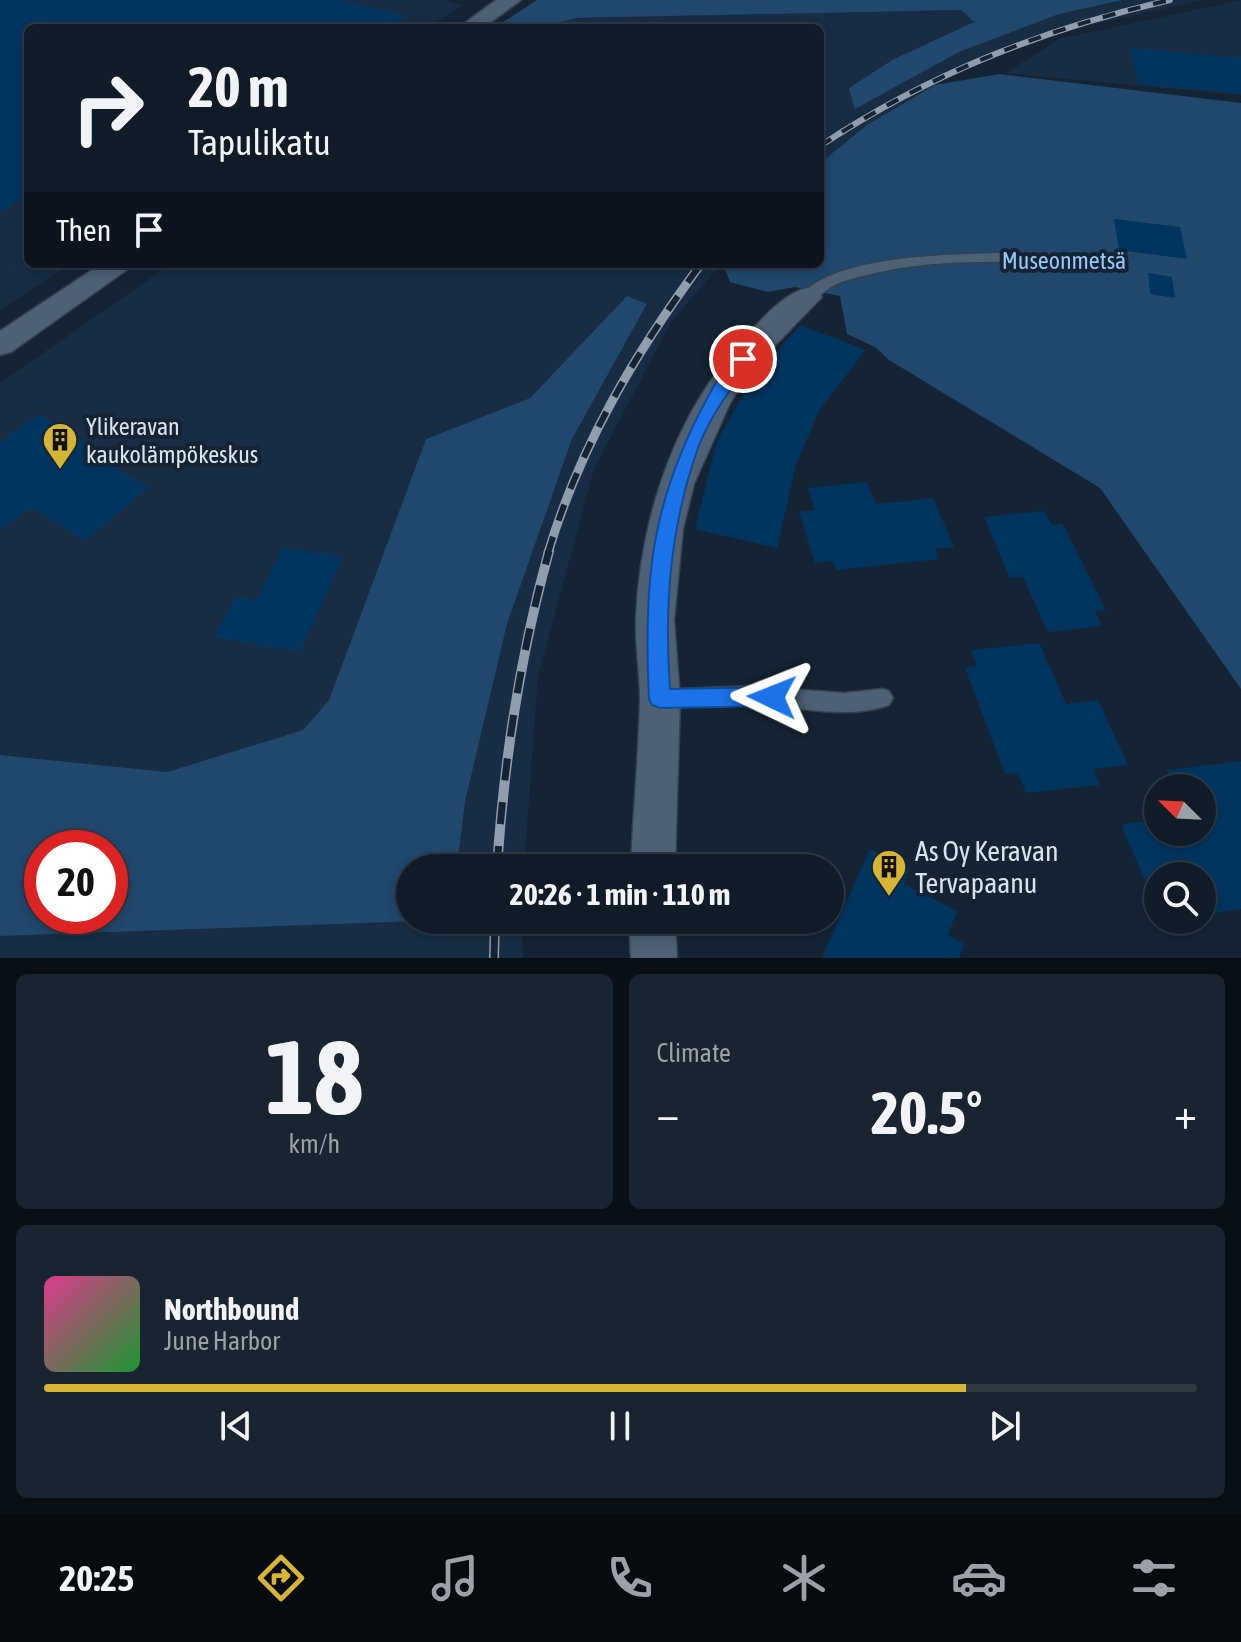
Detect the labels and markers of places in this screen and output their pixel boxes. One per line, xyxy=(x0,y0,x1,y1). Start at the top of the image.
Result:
pin xyxy=(709,325,777,393)
place label: Ylikeravan kaukolämpökeskus xyxy=(86,413,258,468)
building icon: Ylikeravan kaukolämpökeskus xyxy=(41,421,79,471)
place label: As Oy Keravan Tervapaanu xyxy=(915,835,1059,899)
building icon: As Oy Keravan Tervapaanu xyxy=(870,848,908,898)

